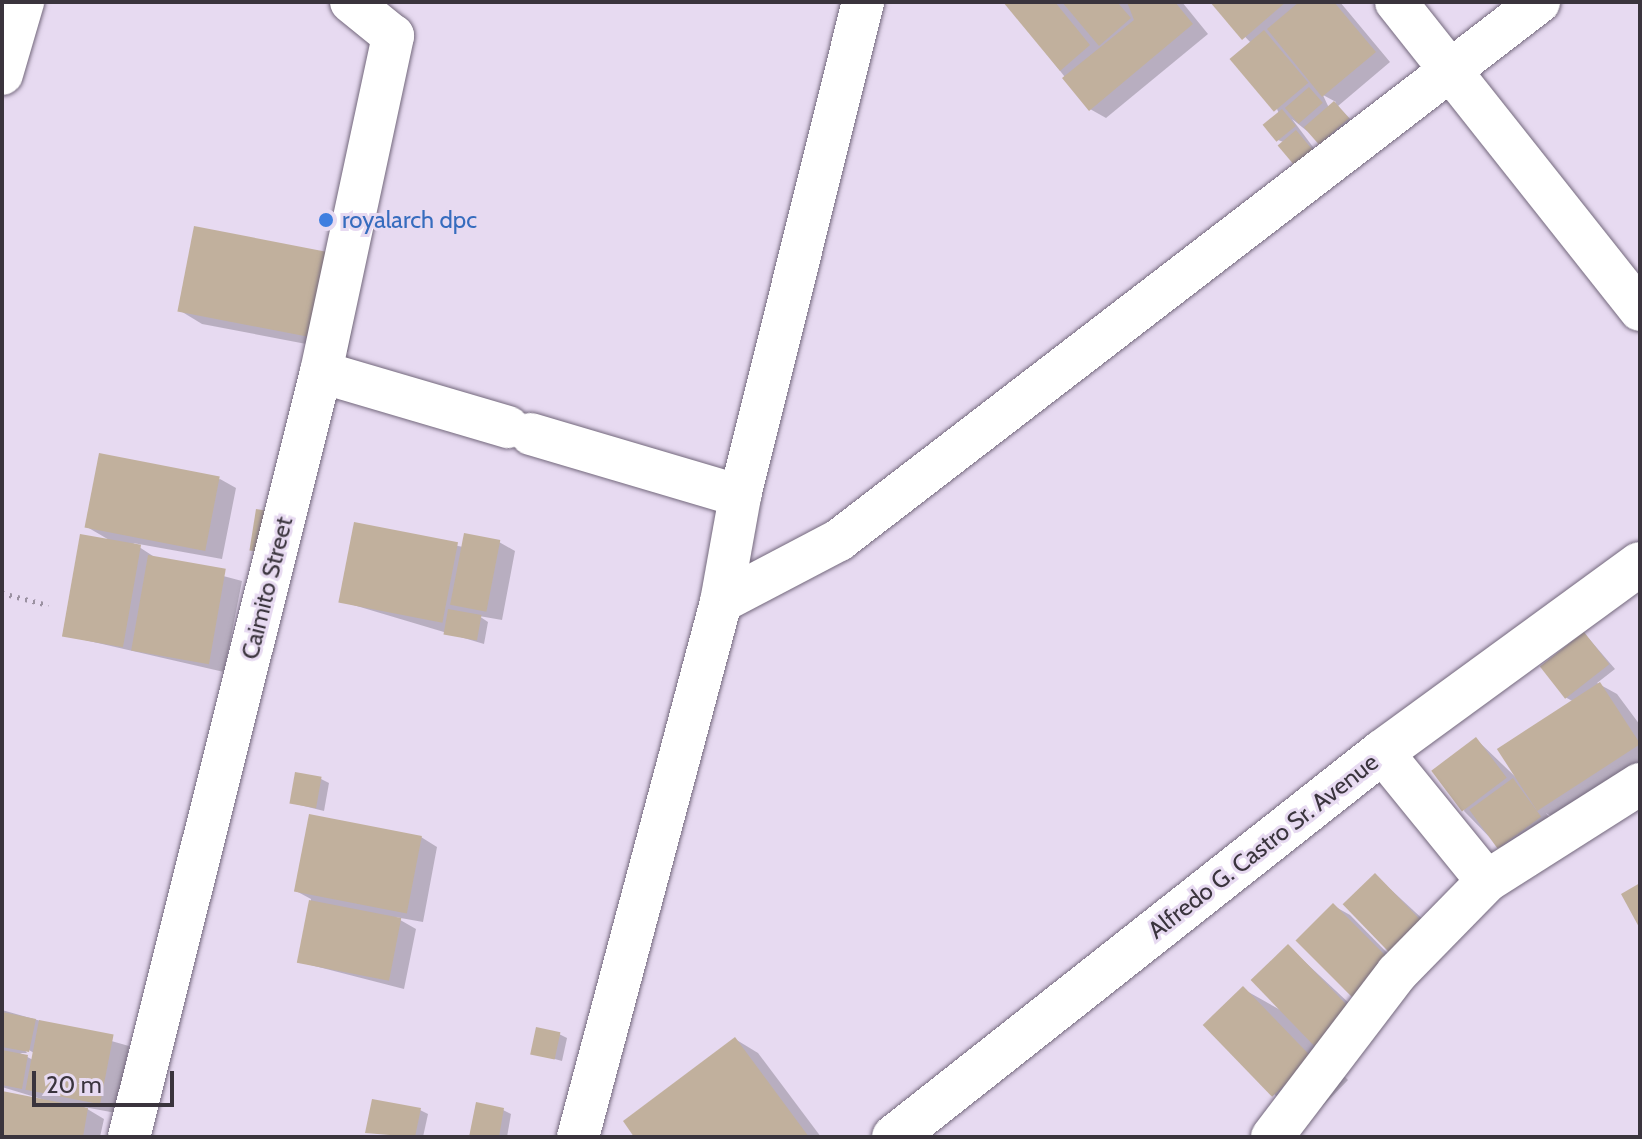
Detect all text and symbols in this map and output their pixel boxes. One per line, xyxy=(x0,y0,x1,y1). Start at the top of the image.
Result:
place label: royalarch dpc xyxy=(342,206,477,234)
marker: royalarch dpc xyxy=(317,211,335,229)
street label: Caimito Street xyxy=(235,514,299,662)
street label: Alfredo G. Castro Sr. Avenue xyxy=(1142,747,1384,945)
scale bar xyxy=(36,1055,178,1105)
text: 20 m xyxy=(46,1070,102,1099)

